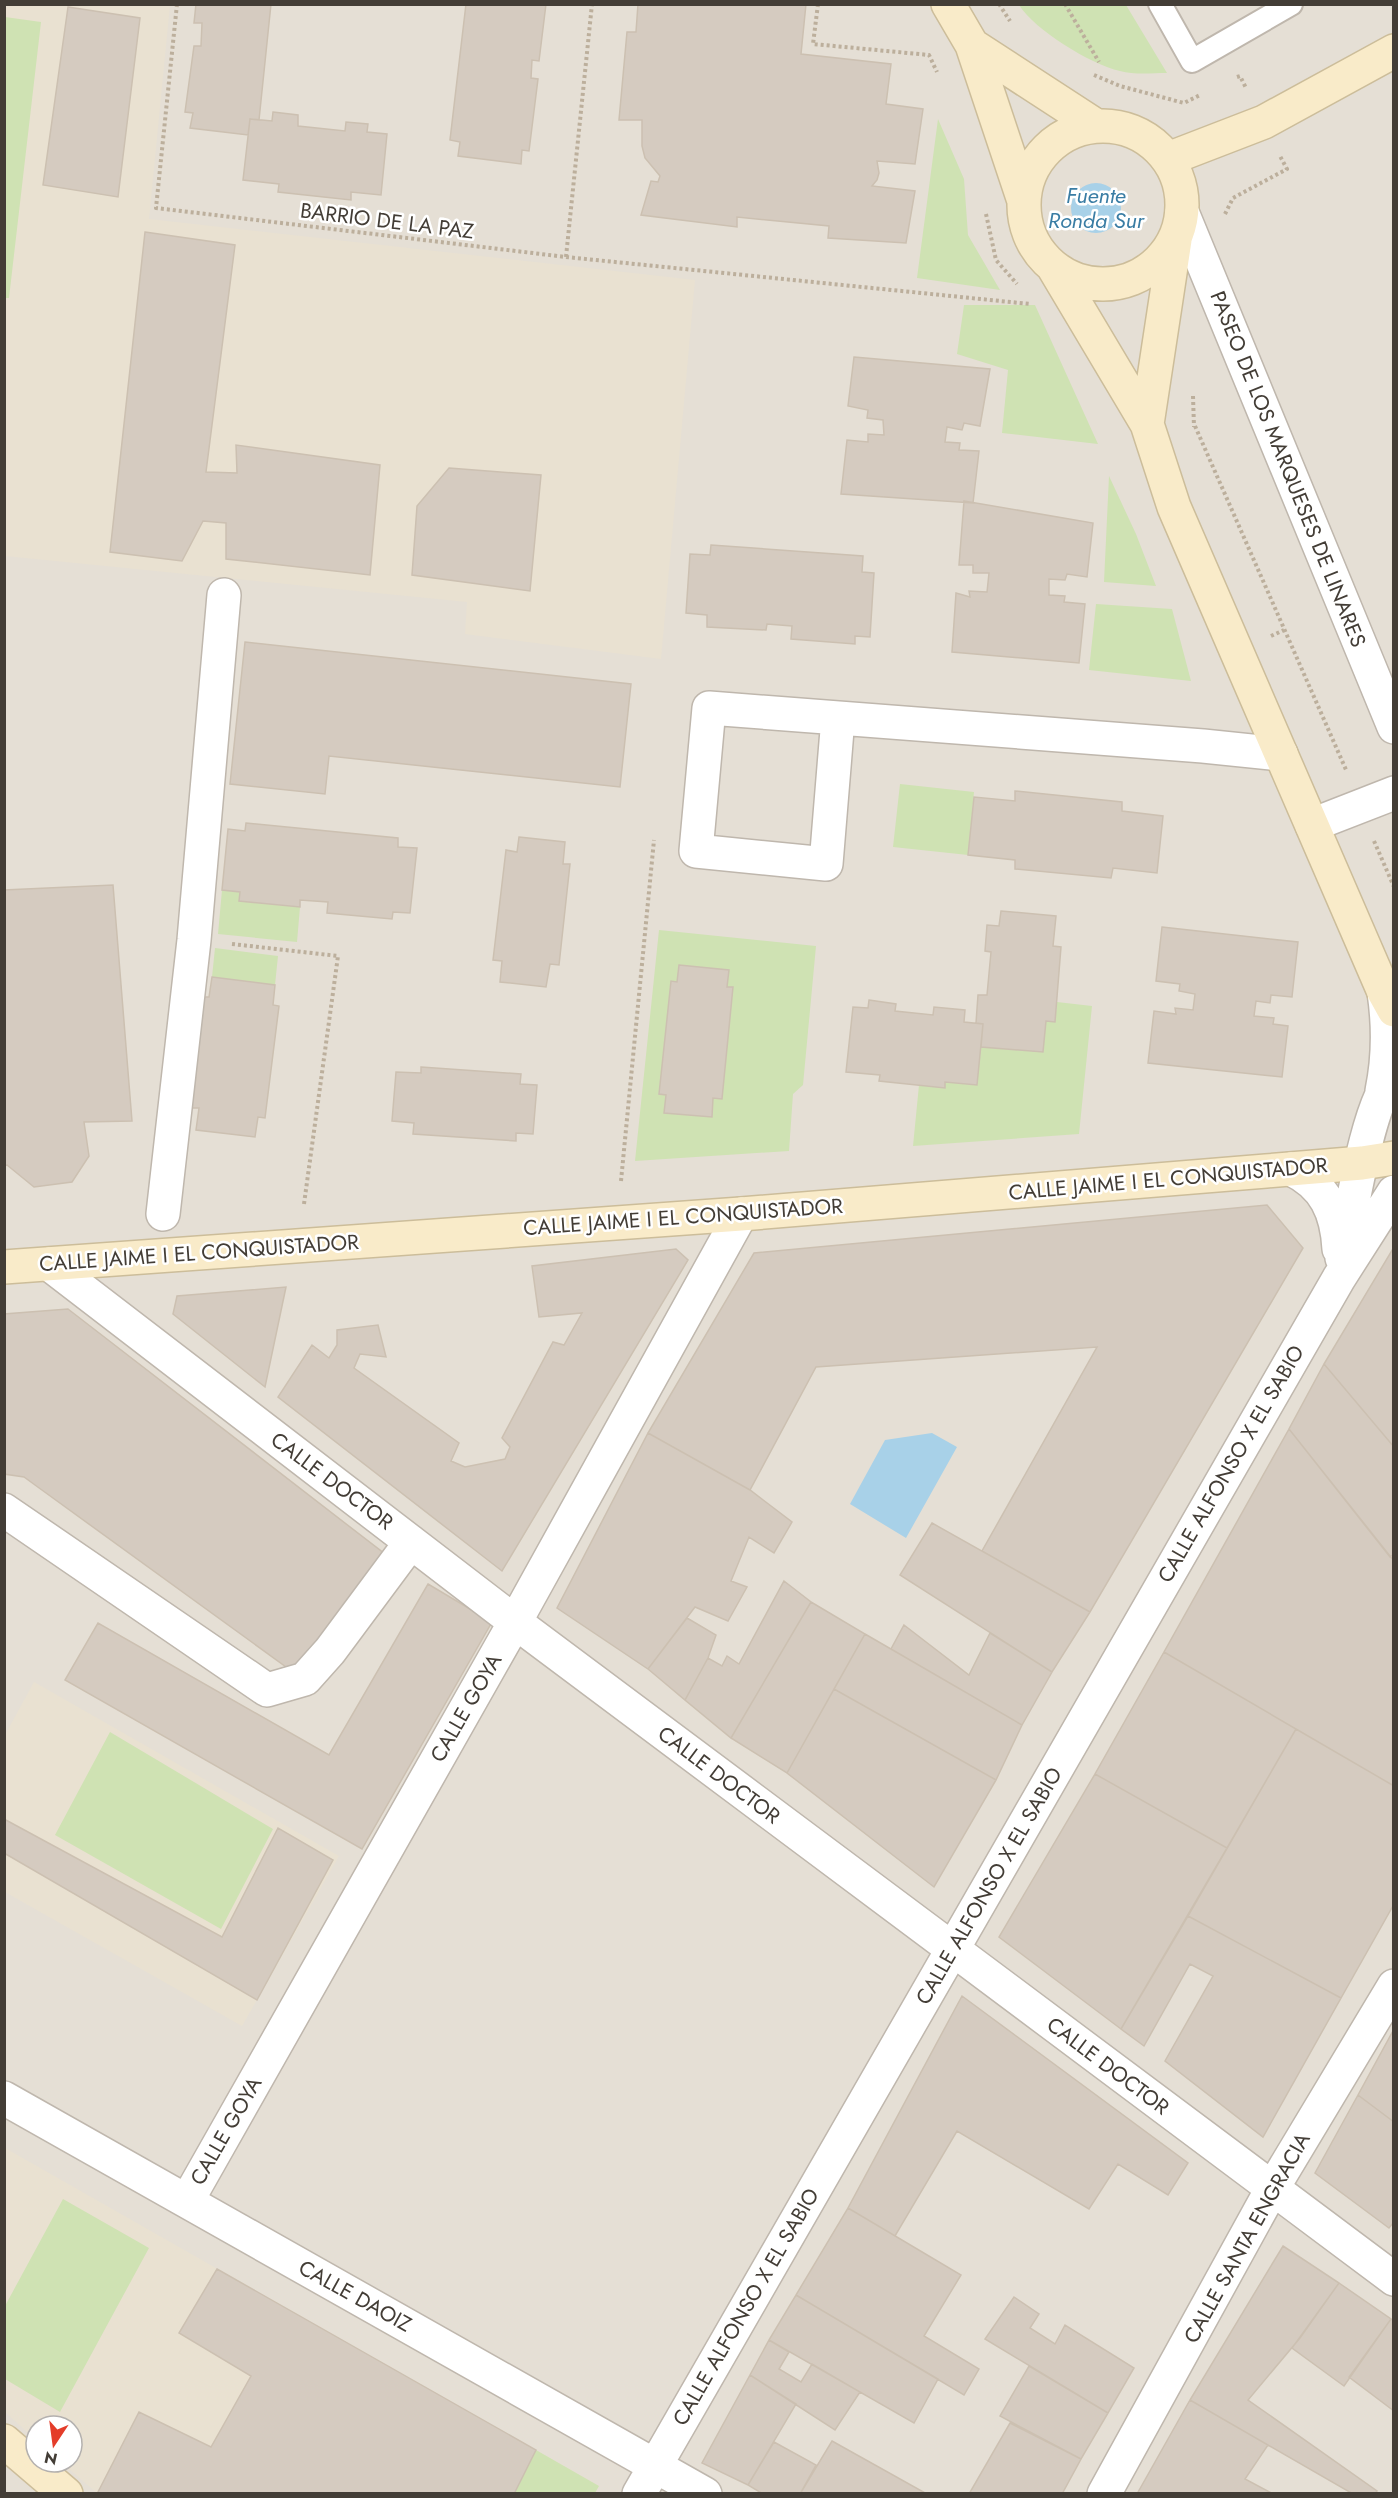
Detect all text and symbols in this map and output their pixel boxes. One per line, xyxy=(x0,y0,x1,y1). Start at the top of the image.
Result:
water label: Fuente Ronda Sur xyxy=(1048,179,1146,236)
street label: BARRIO DE LA PAZ xyxy=(299,195,476,247)
street label: PASEO DE LOS MARQUESES DE LINARES xyxy=(1203,286,1373,652)
street label: CALLE JAIME I EL CONQUISTADOR xyxy=(1007,1150,1329,1208)
street label: CALLE JAIME I EL CONQUISTADOR xyxy=(522,1191,844,1243)
street label: CALLE JAIME I EL CONQUISTADOR xyxy=(38,1227,360,1279)
street label: CALLE ALFONSO X EL SABIO xyxy=(1151,1340,1311,1588)
street label: CALLE DOCTOR xyxy=(265,1425,400,1537)
street label: CALLE GOYA xyxy=(423,1648,509,1768)
street label: CALLE DOCTOR xyxy=(652,1719,787,1831)
street label: CALLE ALFONSO X EL SABIO xyxy=(909,1762,1069,2010)
street label: CALLE DOCTOR xyxy=(1041,2010,1176,2122)
street label: CALLE GOYA xyxy=(183,2071,269,2191)
street label: CALLE SANTA ENGRACIA xyxy=(1177,2127,1318,2349)
street label: CALLE ALFONSO X EL SABIO xyxy=(666,2183,826,2431)
street label: CALLE DAOIZ xyxy=(293,2253,417,2340)
north arrow xyxy=(24,2414,84,2474)
text: N xyxy=(42,2445,60,2471)

